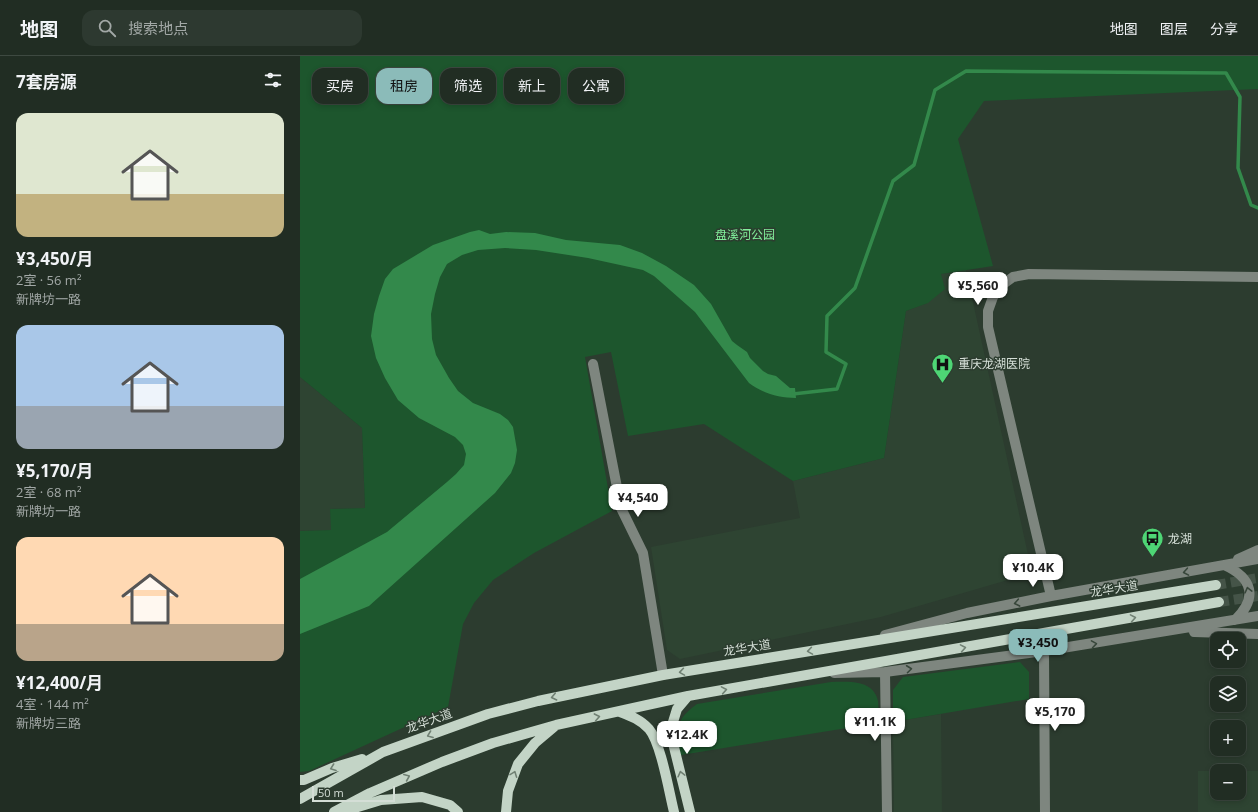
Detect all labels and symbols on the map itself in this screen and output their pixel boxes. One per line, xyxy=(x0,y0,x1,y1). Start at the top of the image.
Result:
park label: 盘溪河公园 xyxy=(715,226,775,243)
pin: ¥5,560 xyxy=(945,272,1011,306)
hospital icon: 重庆龙湖医院 xyxy=(930,351,956,384)
place label: 重庆龙湖医院 xyxy=(958,355,1030,372)
pin: ¥4,540 xyxy=(605,484,671,518)
bus stop icon: 龙湖 xyxy=(1139,526,1165,559)
place label: 龙湖 xyxy=(1168,530,1192,547)
pin: ¥10.4K xyxy=(1000,554,1066,588)
one-way arrow xyxy=(1183,567,1189,575)
street label: 龙华大道 xyxy=(1089,576,1139,601)
one-way arrow xyxy=(1244,586,1252,593)
one-way arrow xyxy=(1014,598,1020,606)
one-way arrow xyxy=(1129,614,1136,623)
pin: ¥3,450 xyxy=(1005,629,1071,663)
street label: 龙华大道 xyxy=(722,635,772,660)
one-way arrow xyxy=(1090,640,1097,648)
one-way arrow xyxy=(960,644,966,652)
one-way arrow xyxy=(807,646,813,655)
one-way arrow xyxy=(906,665,912,674)
one-way arrow xyxy=(678,667,685,676)
one-way arrow xyxy=(721,686,727,695)
one-way arrow xyxy=(551,692,557,701)
pin: ¥5,170 xyxy=(1022,698,1088,732)
street label: 龙华大道 xyxy=(403,704,454,737)
pin: ¥11.1K xyxy=(842,708,908,742)
one-way arrow xyxy=(594,713,600,721)
pin: ¥12.4K xyxy=(654,721,720,755)
one-way arrow xyxy=(426,730,433,738)
one-way arrow xyxy=(330,763,337,772)
one-way arrow xyxy=(510,771,518,778)
one-way arrow xyxy=(677,771,685,777)
one-way arrow xyxy=(403,774,410,782)
scale bar xyxy=(312,784,395,803)

